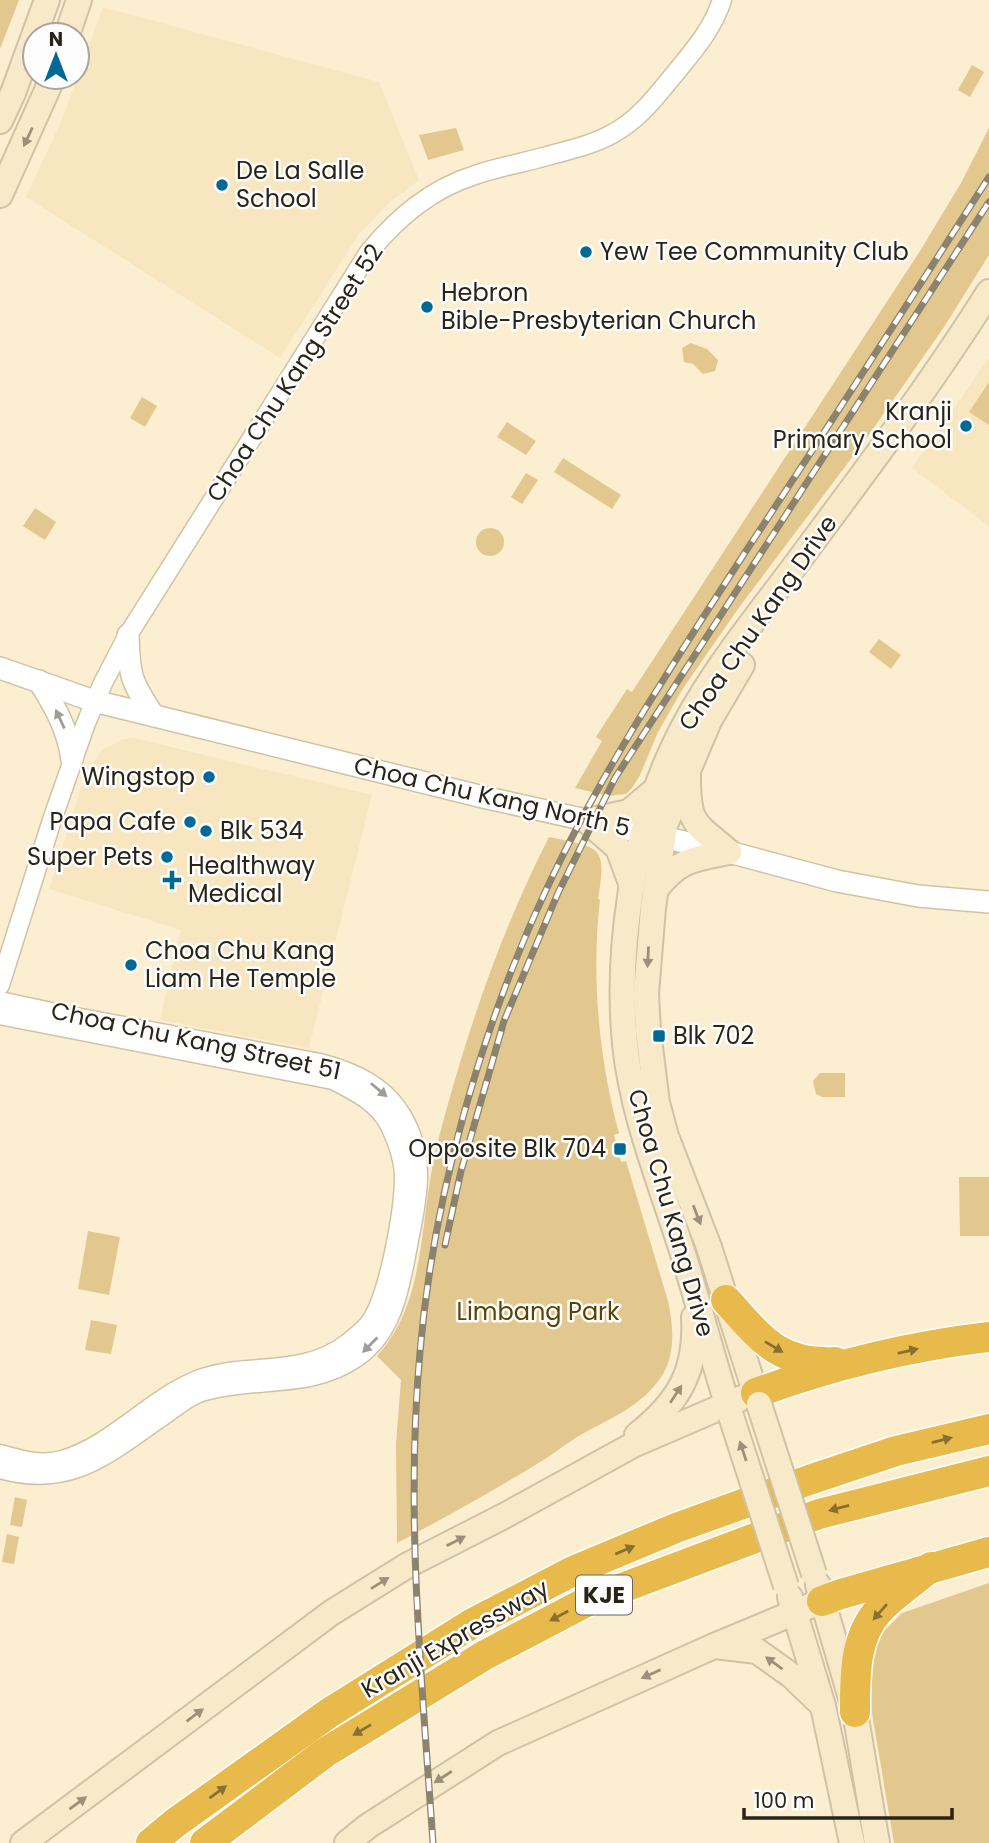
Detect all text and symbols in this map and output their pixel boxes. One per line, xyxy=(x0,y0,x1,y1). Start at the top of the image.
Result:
north arrow xyxy=(21,21,91,91)
text: N xyxy=(49,26,63,53)
one-way arrow xyxy=(22,127,33,147)
place label: De La Salle School xyxy=(236,154,364,215)
marker: De La Salle School xyxy=(214,177,230,193)
place label: Yew Tee Community Club xyxy=(600,235,909,268)
street label: Choa Chu Kang Street 52 xyxy=(199,237,391,508)
marker: Yew Tee Community Club xyxy=(578,244,594,260)
place label: Hebron Bible-Presbyterian Church xyxy=(441,276,756,337)
marker: Hebron Bible-Presbyterian Church xyxy=(419,299,435,315)
place label: Kranji Primary School xyxy=(773,395,952,456)
marker: Kranji Primary School xyxy=(958,418,974,434)
street label: Choa Chu Kang Drive xyxy=(671,508,845,737)
one-way arrow xyxy=(54,709,66,729)
street label: Choa Chu Kang North 5 xyxy=(351,749,634,844)
place label: Wingstop xyxy=(81,760,195,793)
marker: Wingstop xyxy=(201,769,217,785)
place label: Papa Cafe xyxy=(49,805,176,838)
marker: Papa Cafe xyxy=(182,814,198,830)
place label: Blk 534 xyxy=(220,814,304,847)
marker: Blk 534 xyxy=(198,823,214,839)
place label: Super Pets xyxy=(27,840,153,873)
marker: Super Pets xyxy=(159,849,175,865)
place label: Healthway Medical xyxy=(188,849,316,910)
marker: Healthway Medical xyxy=(162,870,182,890)
place label: Choa Chu Kang Liam He Temple xyxy=(145,934,336,995)
one-way arrow xyxy=(642,946,653,968)
marker: Choa Chu Kang Liam He Temple xyxy=(123,957,139,973)
street label: Choa Chu Kang Street 51 xyxy=(48,994,344,1087)
place label: Blk 702 xyxy=(673,1019,754,1052)
marker: Blk 702 xyxy=(651,1028,667,1044)
one-way arrow xyxy=(370,1082,388,1098)
street label: Choa Chu Kang Drive xyxy=(620,1085,723,1341)
place label: Opposite Blk 704 xyxy=(408,1132,606,1165)
marker: Opposite Blk 704 xyxy=(612,1141,628,1157)
one-way arrow xyxy=(691,1204,702,1225)
park label: Limbang Park xyxy=(457,1295,620,1328)
one-way arrow xyxy=(362,1336,378,1353)
one-way arrow xyxy=(765,1341,784,1353)
one-way arrow xyxy=(897,1345,919,1356)
one-way arrow xyxy=(670,1385,683,1404)
one-way arrow xyxy=(931,1434,953,1445)
one-way arrow xyxy=(737,1441,747,1462)
one-way arrow xyxy=(828,1504,849,1514)
one-way arrow xyxy=(446,1535,466,1546)
one-way arrow xyxy=(614,1544,635,1555)
street label: Kranji Expressway xyxy=(355,1571,555,1706)
one-way arrow xyxy=(371,1576,390,1589)
road number: KJE xyxy=(576,1576,632,1614)
one-way arrow xyxy=(872,1603,888,1621)
one-way arrow xyxy=(549,1611,569,1622)
one-way arrow xyxy=(765,1656,783,1670)
one-way arrow xyxy=(641,1668,661,1680)
one-way arrow xyxy=(186,1708,204,1723)
one-way arrow xyxy=(352,1724,372,1737)
one-way arrow xyxy=(434,1771,453,1784)
scale bar xyxy=(744,1776,952,1820)
one-way arrow xyxy=(209,1785,227,1799)
text: 100 m xyxy=(754,1786,814,1815)
one-way arrow xyxy=(69,1796,87,1810)

